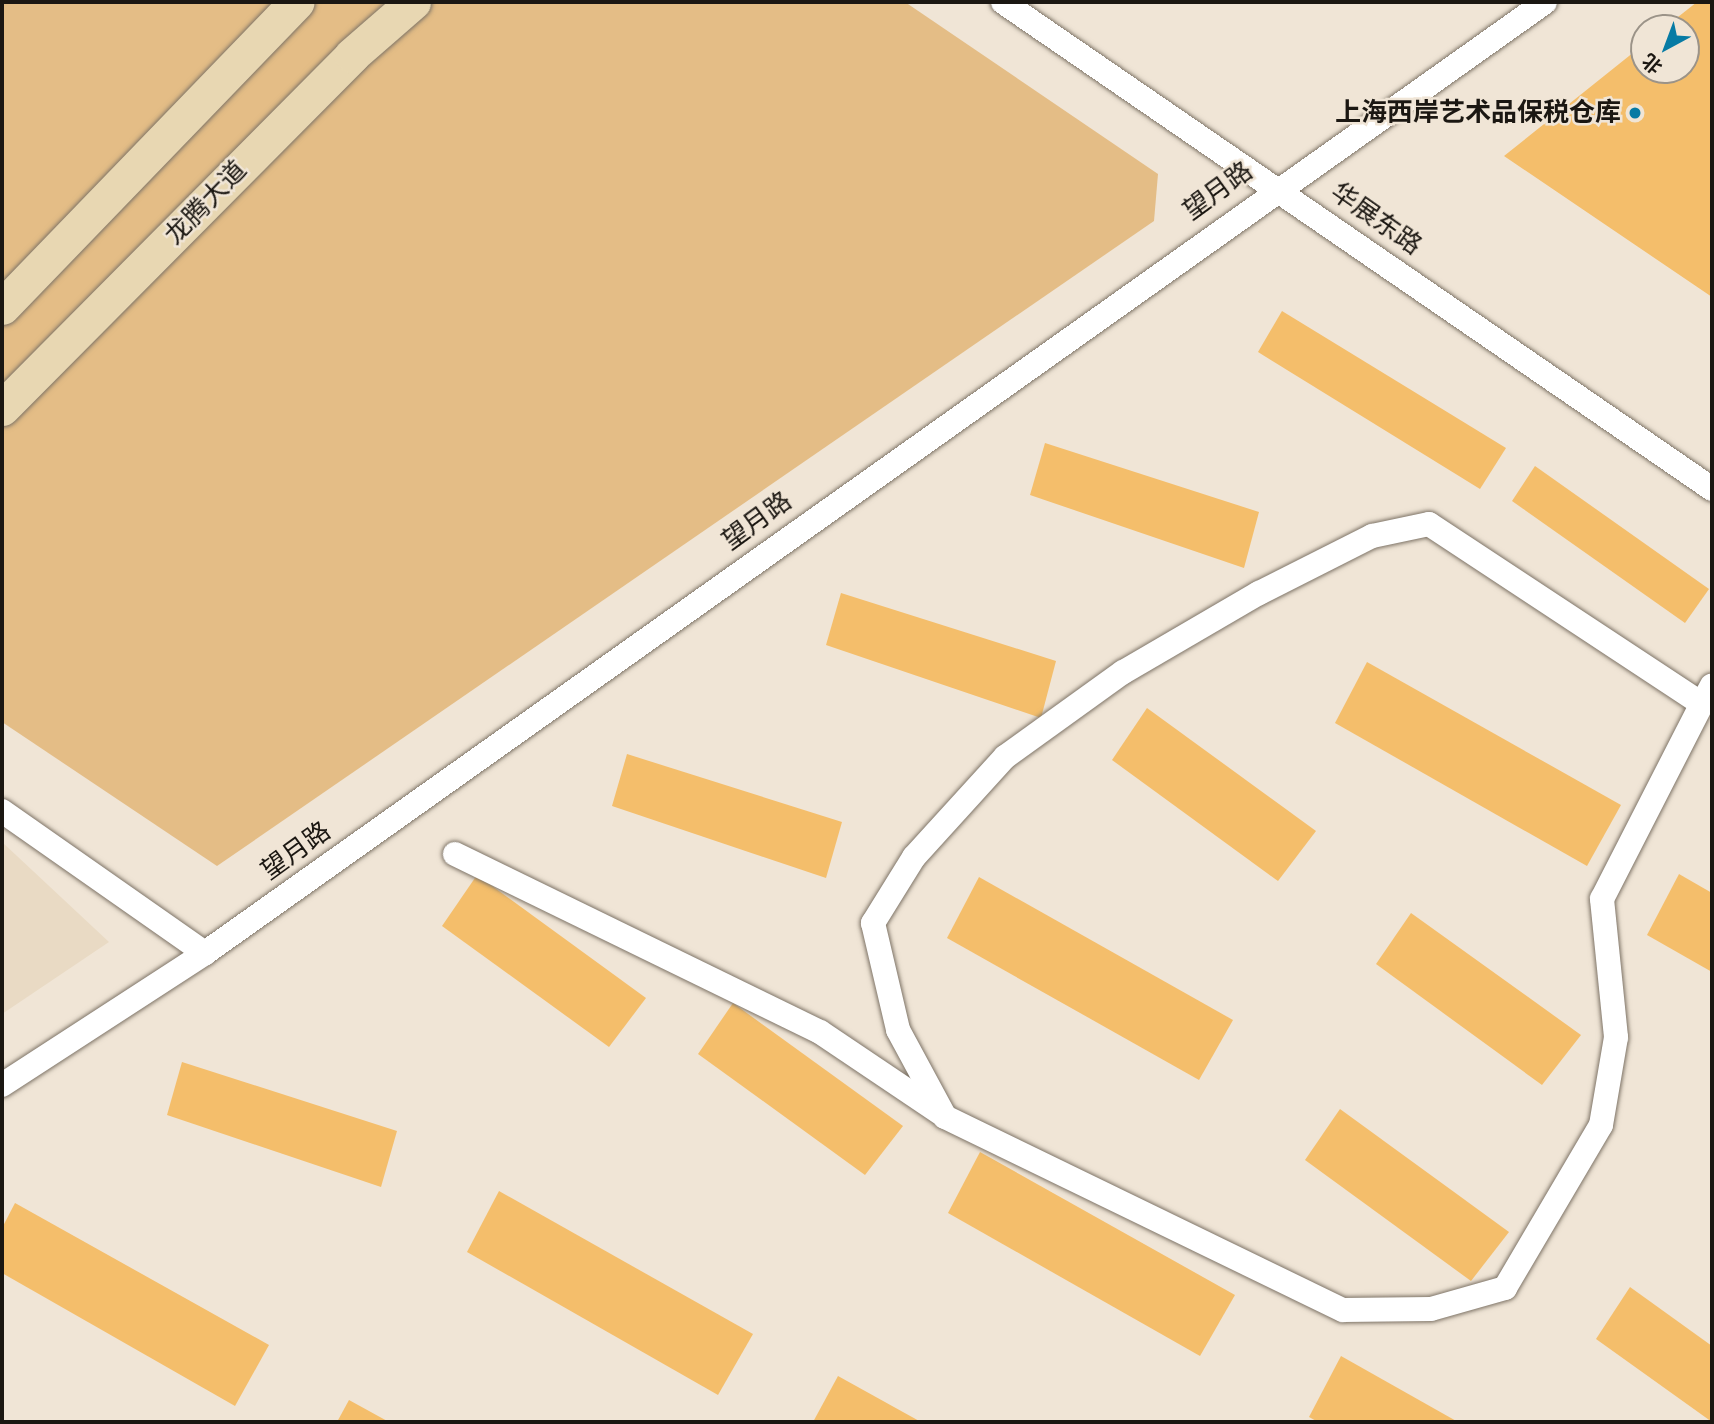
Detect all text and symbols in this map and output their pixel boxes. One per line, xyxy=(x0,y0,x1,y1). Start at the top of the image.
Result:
north arrow xyxy=(1630,14,1700,84)
text: 北 xyxy=(1636,47,1668,80)
place label: 上海西岸艺术品保税仓库 xyxy=(1335,97,1621,129)
marker: 上海西岸艺术品保税仓库 xyxy=(1627,105,1643,121)
street label: 龙腾大道 xyxy=(159,155,253,251)
street label: 望月路 xyxy=(1177,155,1259,227)
street label: 华展东路 xyxy=(1324,176,1428,262)
street label: 望月路 xyxy=(716,485,798,557)
street label: 望月路 xyxy=(255,815,337,887)

